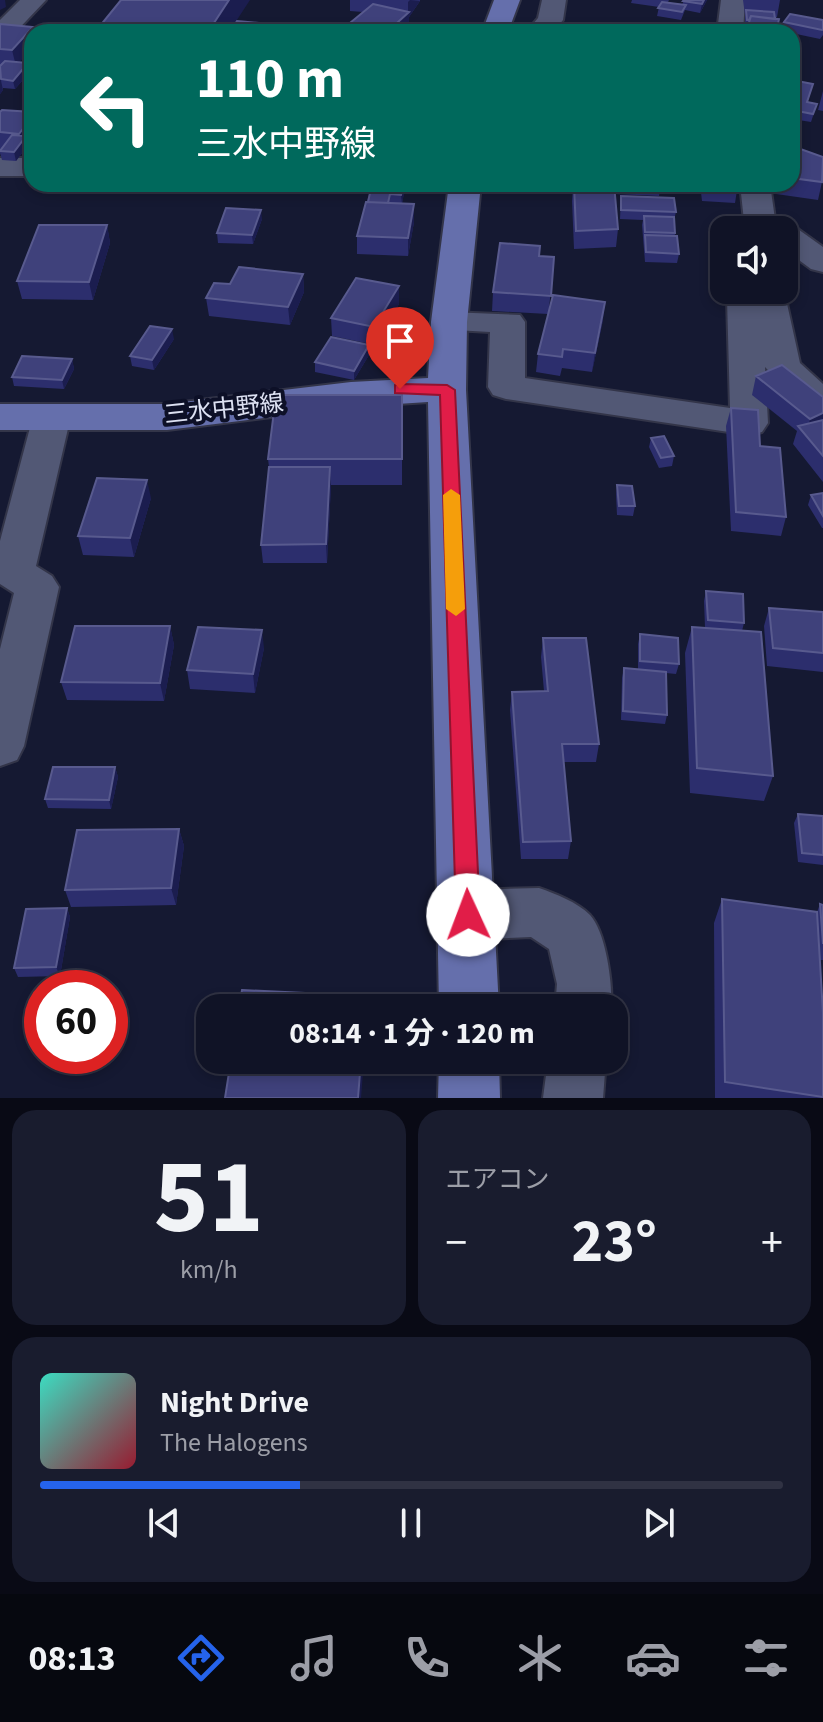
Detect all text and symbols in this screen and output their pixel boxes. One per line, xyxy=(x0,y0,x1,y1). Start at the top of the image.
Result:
text: 110 m xyxy=(196,40,344,119)
icon: left xyxy=(64,56,168,160)
text: 三水中野線 xyxy=(196,119,376,170)
map controls xyxy=(710,216,798,304)
button: sound xyxy=(710,216,798,304)
pin xyxy=(366,307,434,389)
icon: arrive xyxy=(378,319,422,363)
street label: 三水中野線 xyxy=(162,385,286,433)
position arrow xyxy=(426,873,510,957)
speed limit sign: 60 xyxy=(24,970,128,1074)
text: 08:14 · 1 分 · 120 m xyxy=(289,1012,535,1055)
text: 51 xyxy=(154,1125,264,1273)
text: エアコン xyxy=(446,1161,550,1198)
text: 23° xyxy=(572,1200,657,1285)
text: − xyxy=(446,1212,467,1275)
text: + xyxy=(761,1212,783,1275)
text: km/h xyxy=(180,1251,238,1288)
text: Night Drive xyxy=(160,1381,309,1424)
text: The Halogens xyxy=(160,1424,308,1461)
icon: previous xyxy=(142,1501,186,1545)
icon: pause xyxy=(389,1501,433,1545)
icon: next xyxy=(637,1501,681,1545)
icon: directions xyxy=(173,1630,229,1686)
icon: music xyxy=(286,1630,342,1686)
icon: phone xyxy=(399,1630,455,1686)
icon: climate xyxy=(512,1630,568,1686)
icon: car xyxy=(625,1630,681,1686)
icon: filters xyxy=(738,1630,794,1686)
text: 08:13 xyxy=(29,1633,115,1684)

